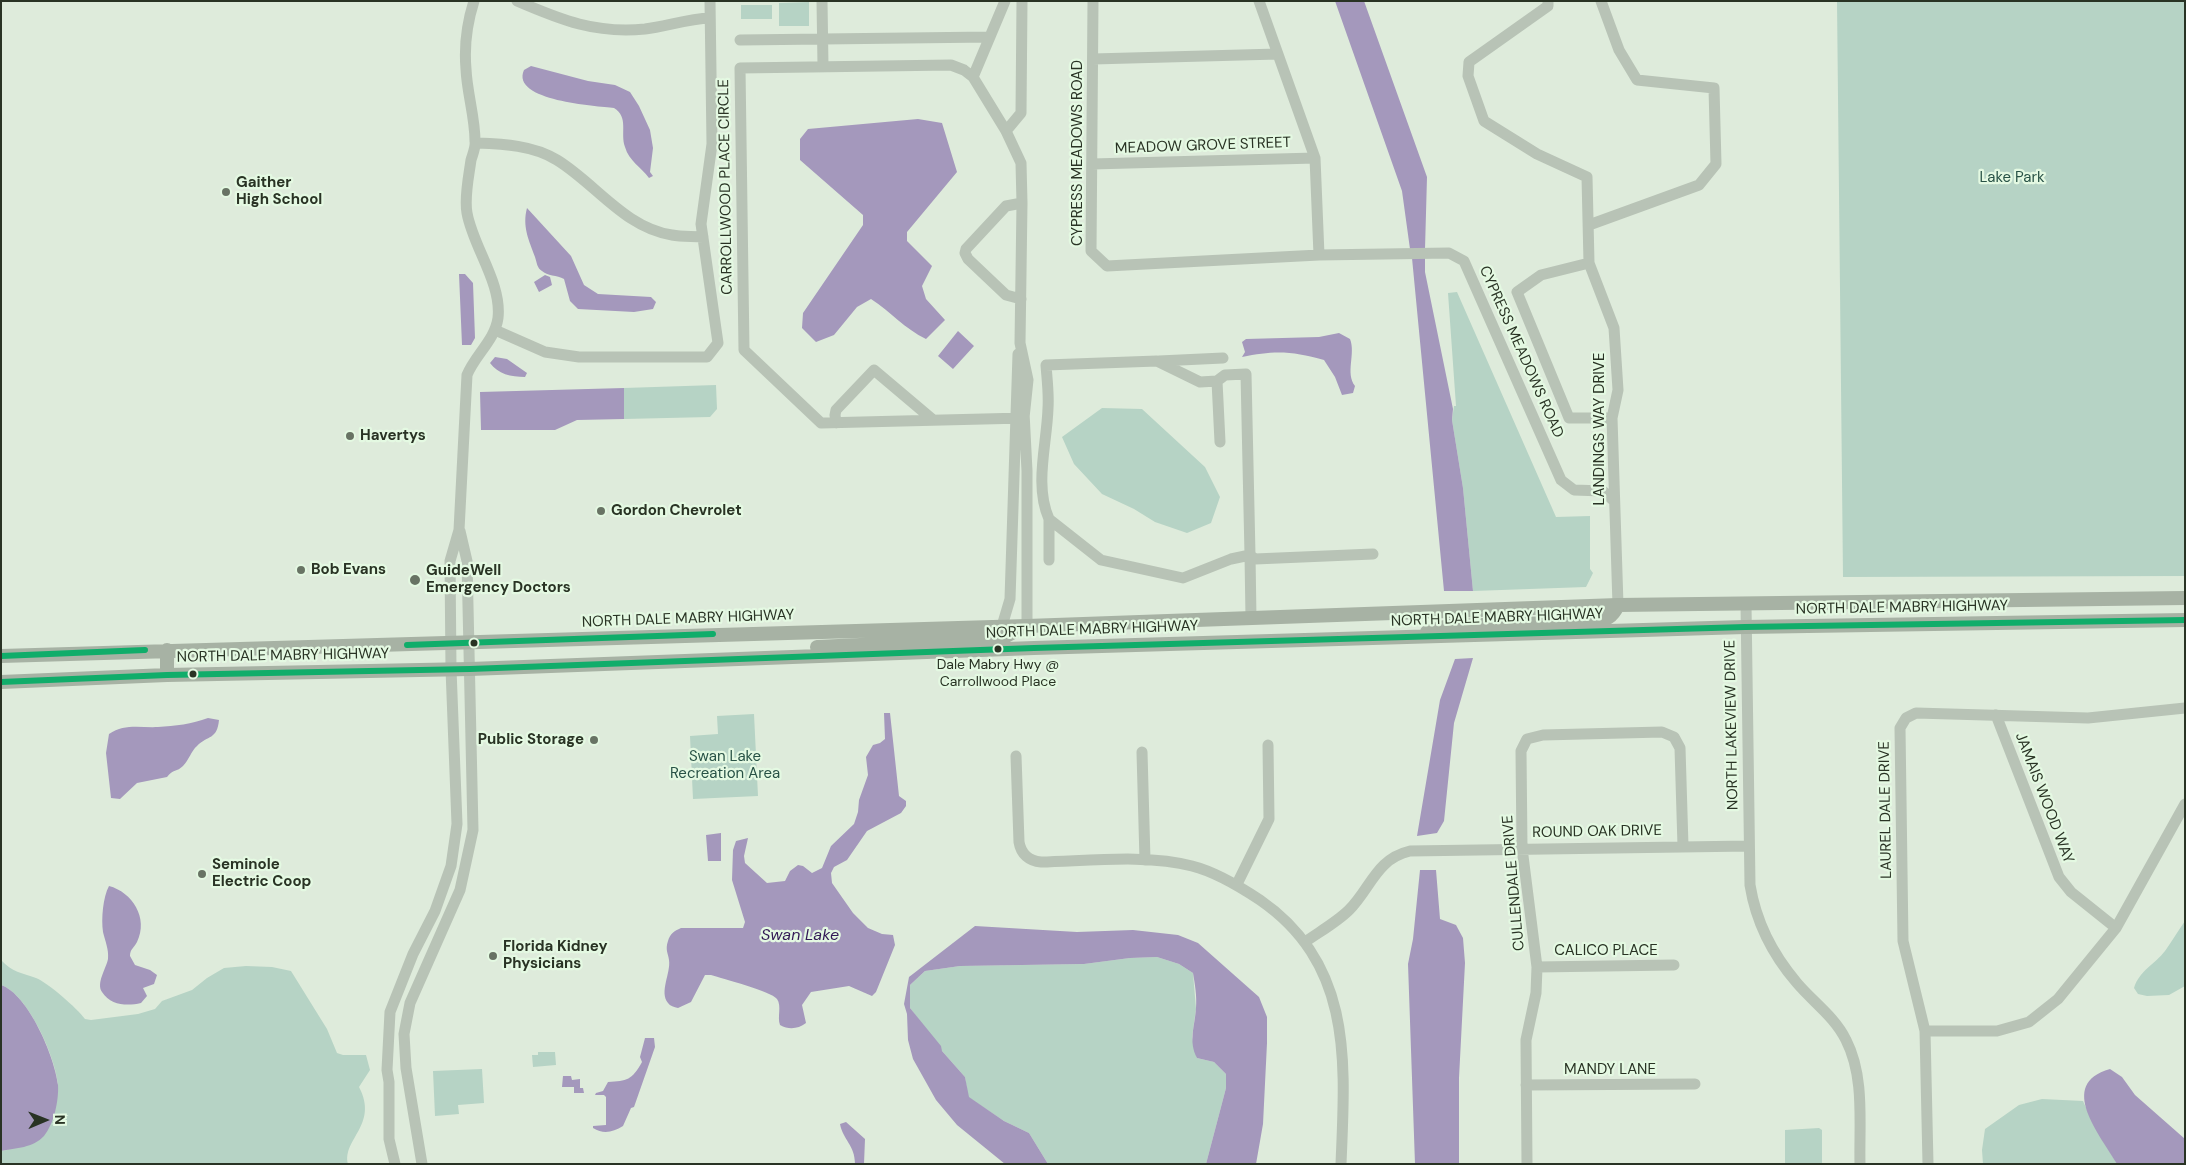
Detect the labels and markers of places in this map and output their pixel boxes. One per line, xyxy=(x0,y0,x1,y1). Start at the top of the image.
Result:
place label: Gaither High School xyxy=(236,174,322,209)
marker: Gaither High School xyxy=(220,186,232,198)
place label: Havertys xyxy=(360,427,426,445)
marker: Havertys xyxy=(344,430,356,442)
place label: Gordon Chevrolet xyxy=(611,502,742,520)
marker: Gordon Chevrolet xyxy=(595,505,607,517)
place label: Bob Evans xyxy=(311,561,386,579)
place label: GuideWell Emergency Doctors xyxy=(426,562,571,597)
marker: Bob Evans xyxy=(295,564,307,576)
marker: GuideWell Emergency Doctors xyxy=(408,573,422,587)
unlabelled marker xyxy=(469,638,479,648)
marker: Dale Mabry Hwy @ Carrollwood Place xyxy=(993,644,1003,654)
place label: Dale Mabry Hwy @ Carrollwood Place xyxy=(937,657,1059,690)
unlabelled marker xyxy=(188,669,198,679)
place label: Public Storage xyxy=(478,731,584,749)
marker: Public Storage xyxy=(588,734,600,746)
place label: Seminole Electric Coop xyxy=(212,856,311,891)
marker: Seminole Electric Coop xyxy=(196,868,208,880)
place label: Florida Kidney Physicians xyxy=(503,938,608,973)
marker: Florida Kidney Physicians xyxy=(487,950,499,962)

